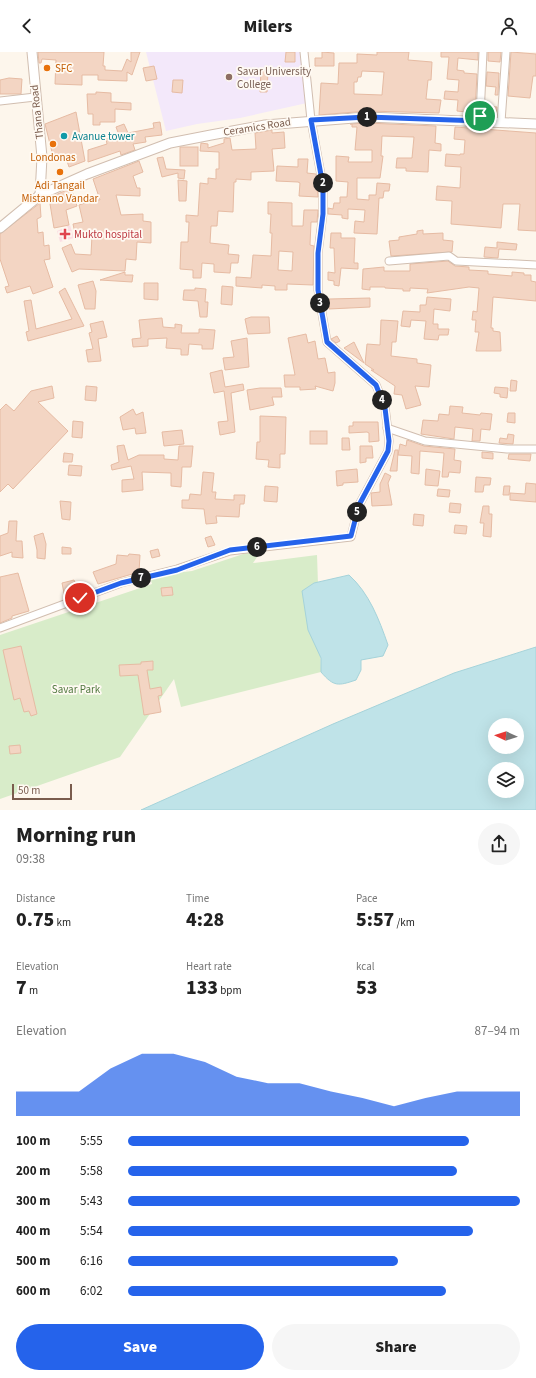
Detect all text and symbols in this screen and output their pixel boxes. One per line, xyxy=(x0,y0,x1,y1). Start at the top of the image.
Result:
text: Milers xyxy=(244,14,292,39)
icon: back xyxy=(16,15,38,37)
icon: person xyxy=(498,15,520,37)
place label: SFC xyxy=(55,61,72,76)
marker: SFC xyxy=(42,63,52,73)
place label: Savar University College xyxy=(237,64,311,92)
marker: Savar University College xyxy=(224,72,234,82)
street label: Thana Road xyxy=(27,84,47,140)
pin xyxy=(463,99,497,133)
icon: arrive xyxy=(469,105,491,127)
pin: 1 xyxy=(357,107,377,127)
text: 1 xyxy=(364,109,370,124)
street label: Ceramics Road xyxy=(222,114,292,140)
place label: Avanue tower xyxy=(72,129,135,144)
marker: Avanue tower xyxy=(59,131,69,141)
marker: Londonas xyxy=(48,139,58,149)
place label: Londonas xyxy=(30,150,76,165)
marker: Adi Tangail Mistanno Vandar xyxy=(55,167,65,177)
pin: 2 xyxy=(313,173,333,193)
text: 2 xyxy=(320,175,326,190)
place label: Adi Tangail Mistanno Vandar xyxy=(22,178,99,206)
place label: Mukto hospital xyxy=(74,227,142,242)
marker: Mukto hospital xyxy=(59,228,71,240)
pin: 3 xyxy=(310,293,330,313)
text: 3 xyxy=(317,295,323,310)
pin: 4 xyxy=(372,390,392,410)
text: 4 xyxy=(379,392,385,407)
pin: 5 xyxy=(347,502,367,522)
text: 5 xyxy=(354,504,360,519)
pin: 6 xyxy=(247,537,267,557)
text: 6 xyxy=(254,539,260,554)
pin: 7 xyxy=(131,568,151,588)
text: 7 xyxy=(138,570,144,585)
pin xyxy=(63,581,97,615)
icon: check xyxy=(69,587,91,609)
park label: Savar Park xyxy=(52,682,101,697)
north arrow xyxy=(488,718,524,754)
map controls xyxy=(488,718,524,798)
button: layers xyxy=(488,762,524,798)
scale bar xyxy=(12,782,72,801)
text: 50 m xyxy=(18,783,40,798)
text: Morning run xyxy=(16,819,136,851)
button: share xyxy=(478,823,520,865)
text: 09:38 xyxy=(16,850,45,868)
text: Distance xyxy=(16,891,55,906)
text: Time xyxy=(186,891,209,906)
text: Pace xyxy=(356,891,378,906)
text: 0.75 xyxy=(16,906,54,934)
text: 4:28 xyxy=(186,906,224,934)
text: 5:57 xyxy=(356,906,394,934)
text: km xyxy=(54,915,71,930)
text: /km xyxy=(394,915,415,930)
text: Elevation xyxy=(16,959,59,974)
text: Heart rate xyxy=(186,959,232,974)
text: kcal xyxy=(356,959,375,974)
text: 7 xyxy=(16,974,27,1002)
text: 133 xyxy=(186,974,218,1002)
text: 53 xyxy=(356,974,377,1002)
text: m xyxy=(27,983,38,998)
text: bpm xyxy=(218,983,242,998)
text: Elevation xyxy=(16,1022,67,1040)
text: 87–94 m xyxy=(475,1022,520,1040)
text: 100 m xyxy=(16,1132,50,1150)
text: 5:55 xyxy=(80,1132,103,1150)
text: 200 m xyxy=(16,1162,50,1180)
text: 5:58 xyxy=(80,1162,103,1180)
text: 300 m xyxy=(16,1192,50,1210)
text: 5:43 xyxy=(80,1192,103,1210)
text: 400 m xyxy=(16,1222,50,1240)
text: 5:54 xyxy=(80,1222,103,1240)
text: 500 m xyxy=(16,1252,50,1270)
text: 6:16 xyxy=(80,1252,103,1270)
text: 600 m xyxy=(16,1282,50,1300)
text: 6:02 xyxy=(80,1282,103,1300)
button: Save xyxy=(16,1324,264,1370)
button: Share xyxy=(272,1324,520,1370)

